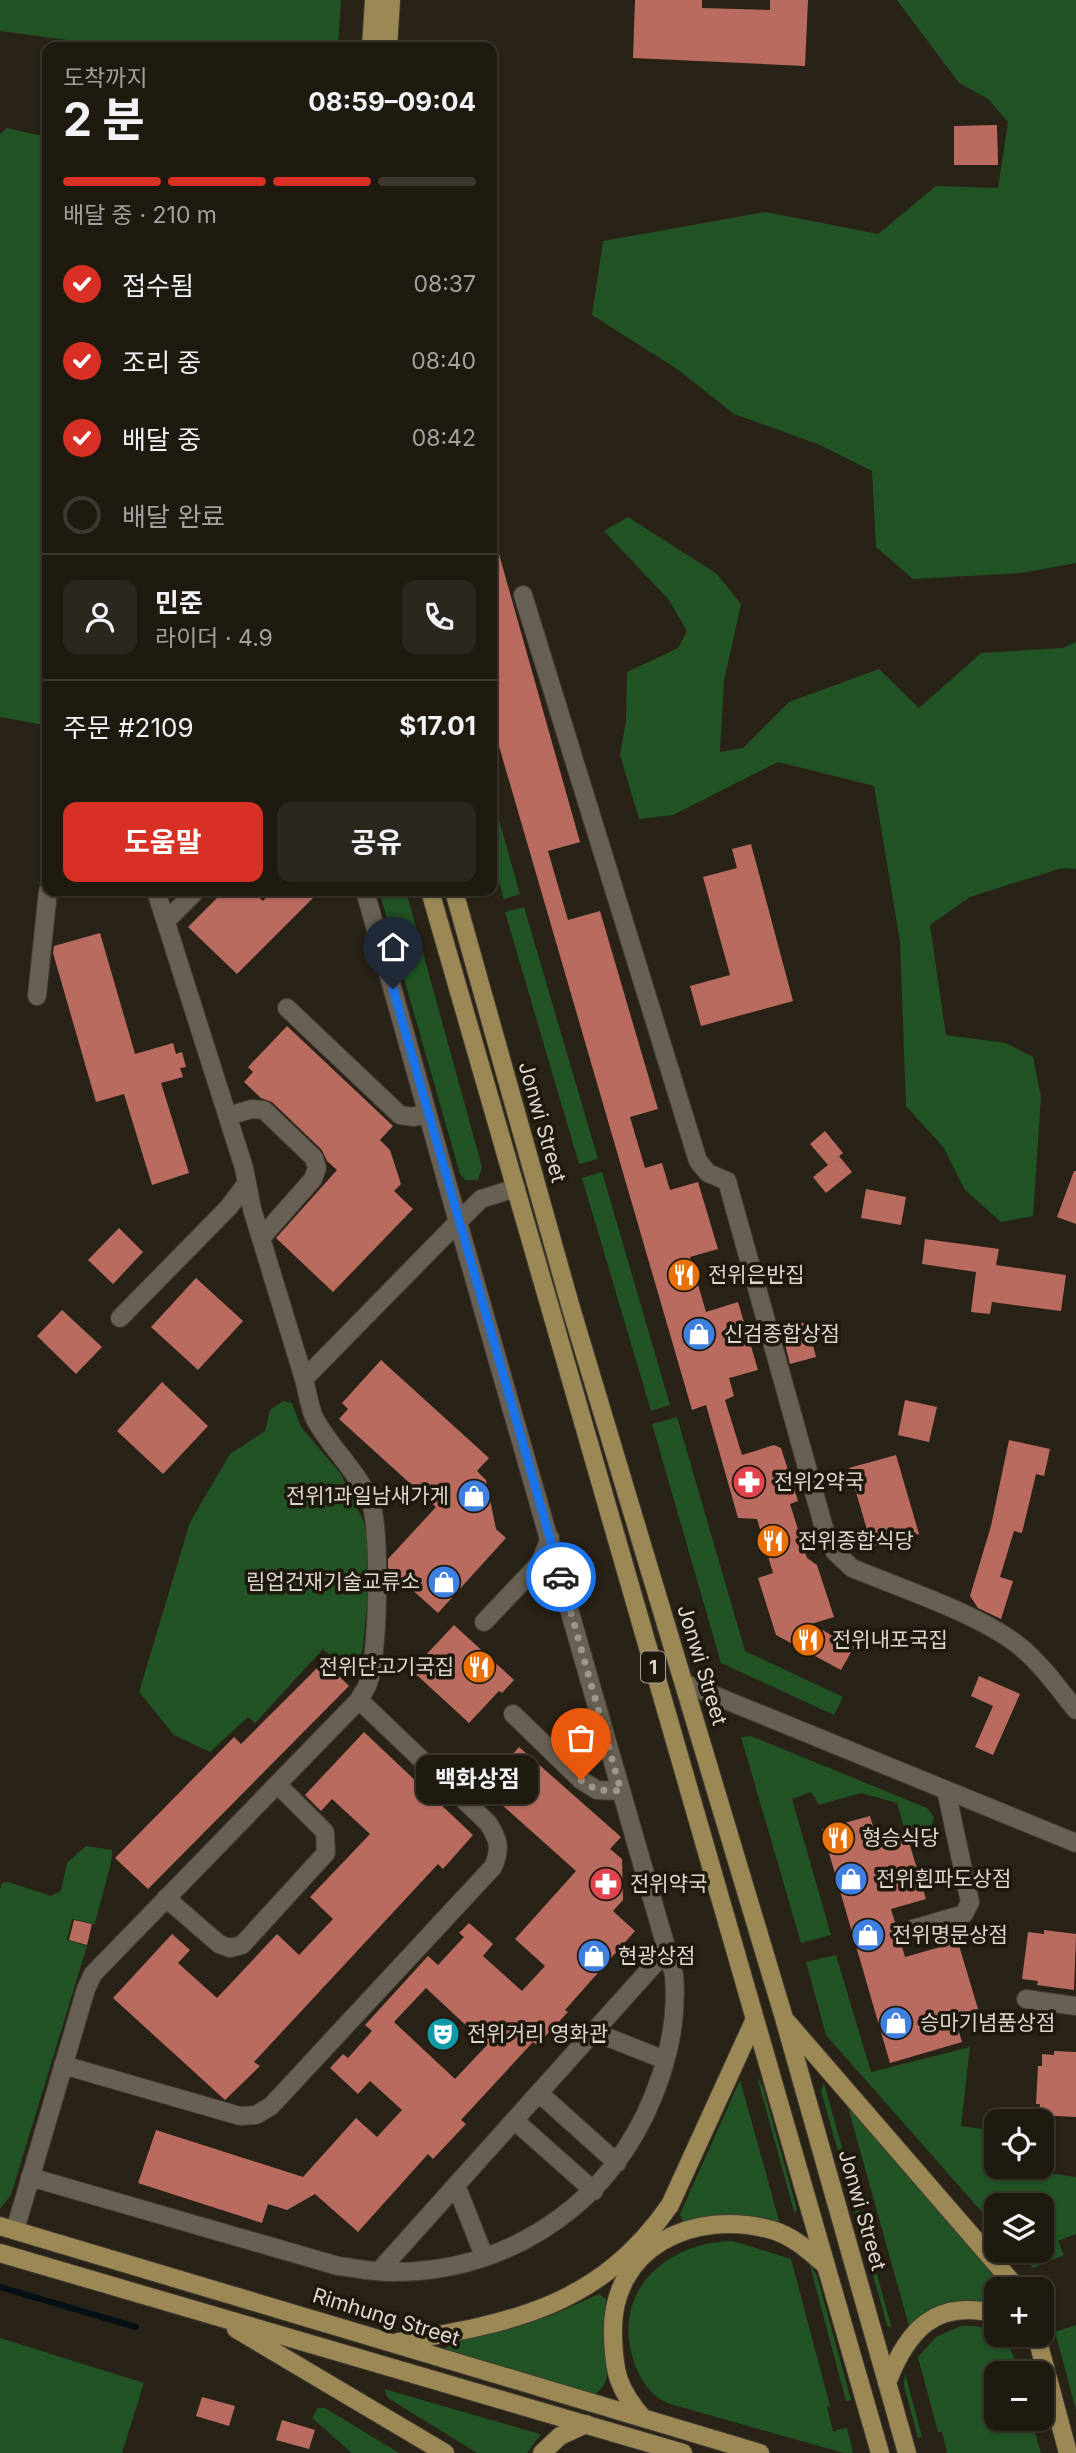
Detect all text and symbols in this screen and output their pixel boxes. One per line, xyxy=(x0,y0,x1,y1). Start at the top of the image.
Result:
text: 도착까지 xyxy=(63,64,148,92)
text: 08:59–09:04 xyxy=(308,86,476,117)
text: 2 분 xyxy=(63,91,145,147)
text: 배달 중 · 210 m xyxy=(63,201,217,229)
icon: check xyxy=(63,265,101,303)
text: 접수됨 xyxy=(122,270,194,301)
text: 08:37 xyxy=(413,270,476,298)
icon: check xyxy=(63,342,101,380)
text: 조리 중 xyxy=(122,347,201,378)
text: 08:40 xyxy=(411,347,476,375)
icon: check xyxy=(63,419,101,457)
text: 배달 중 xyxy=(122,424,201,455)
text: 08:42 xyxy=(412,424,476,452)
text: 배달 완료 xyxy=(122,501,225,532)
button: person xyxy=(63,580,137,654)
button: phone xyxy=(402,580,476,654)
text: 민준 xyxy=(155,587,203,618)
text: 라이더 · 4.9 xyxy=(155,624,273,652)
text: $17.01 xyxy=(399,710,476,741)
text: 주문 #2109 xyxy=(63,712,194,743)
button: 도움말 xyxy=(63,802,263,882)
button: 공유 xyxy=(277,802,476,882)
pin xyxy=(363,917,423,989)
icon: home xyxy=(374,928,412,966)
street label: Jonwi Street xyxy=(513,1059,572,1185)
restaurant icon: 전위은반집 xyxy=(665,1256,703,1294)
place label: 전위은반집 xyxy=(708,1262,805,1287)
shop icon: 신검종합상점 xyxy=(680,1315,718,1353)
place label: 신검종합상점 xyxy=(724,1321,840,1346)
pharmacy icon: 전위2약국 xyxy=(730,1463,768,1501)
place label: 전위2약국 xyxy=(774,1469,864,1494)
shop icon: 전위1과일남새가게 xyxy=(455,1477,493,1515)
place label: 전위1과일남새가게 xyxy=(286,1483,449,1508)
restaurant icon: 전위종합식당 xyxy=(754,1522,792,1560)
place label: 전위종합식당 xyxy=(798,1528,914,1553)
courier xyxy=(526,1542,596,1612)
icon: car xyxy=(542,1558,580,1596)
shop icon: 림업건재기술교류소 xyxy=(425,1563,463,1601)
place label: 림업건재기술교류소 xyxy=(246,1569,420,1594)
street label: Jonwi Street xyxy=(672,1602,733,1728)
restaurant icon: 전위내포국집 xyxy=(789,1621,827,1659)
place label: 전위내포국집 xyxy=(832,1627,948,1652)
restaurant icon: 전위단고기국집 xyxy=(460,1648,498,1686)
road number: 1 xyxy=(641,1652,665,1682)
place label: 전위단고기국집 xyxy=(319,1654,454,1679)
pin xyxy=(551,1708,611,1780)
icon: bag xyxy=(562,1719,600,1757)
callout: 백화상점 xyxy=(416,1756,539,1804)
text: 백화상점 xyxy=(435,1765,519,1793)
restaurant icon: 형승식당 xyxy=(819,1819,857,1857)
place label: 형승식당 xyxy=(862,1825,939,1850)
shop icon: 전위흰파도상점 xyxy=(832,1860,870,1898)
pharmacy icon: 전위약국 xyxy=(587,1865,625,1903)
place label: 전위흰파도상점 xyxy=(876,1866,1011,1891)
place label: 전위약국 xyxy=(630,1871,707,1896)
shop icon: 전위명문상점 xyxy=(849,1916,887,1954)
place label: 전위명문상점 xyxy=(892,1922,1008,1947)
shop icon: 현광상점 xyxy=(575,1937,613,1975)
place label: 현광상점 xyxy=(618,1943,695,1968)
shop icon: 승마기념품상점 xyxy=(877,2004,915,2042)
place label: 승마기념품상점 xyxy=(920,2010,1055,2035)
theatre icon: 전위거리 영화관 xyxy=(424,2015,462,2053)
place label: 전위거리 영화관 xyxy=(467,2021,608,2046)
map controls xyxy=(984,2109,1054,2431)
button: locate xyxy=(984,2109,1054,2179)
street label: Jonwi Street xyxy=(833,2147,892,2273)
button: layers xyxy=(984,2193,1054,2263)
button: + xyxy=(984,2277,1054,2347)
street label: Rimhung Street xyxy=(310,2282,463,2351)
button: − xyxy=(984,2361,1054,2431)

